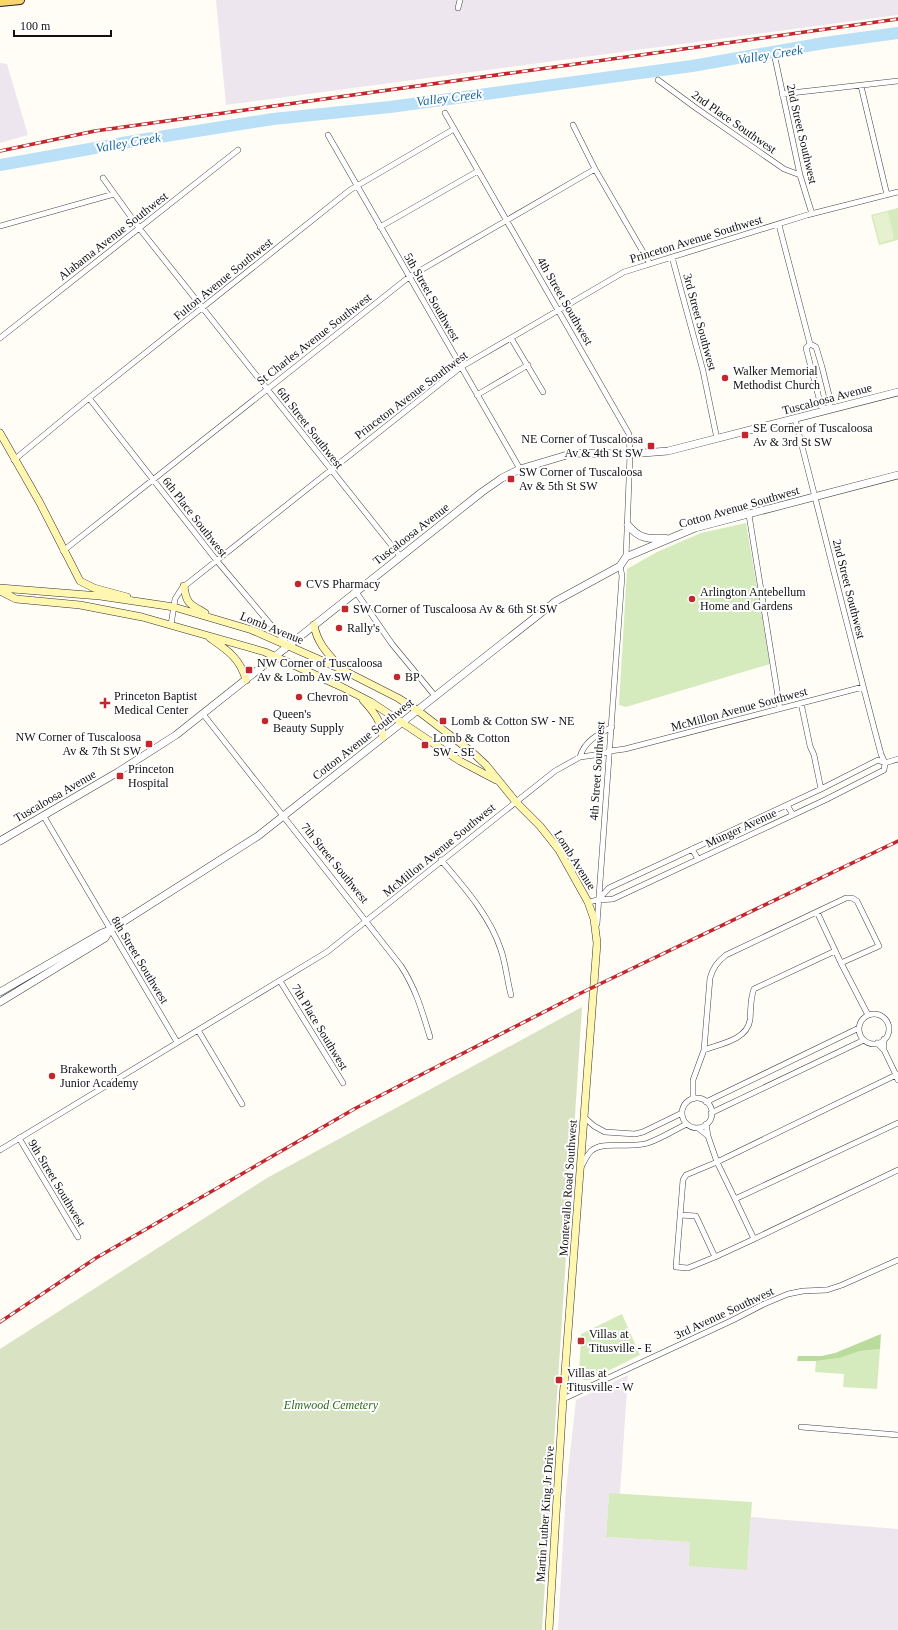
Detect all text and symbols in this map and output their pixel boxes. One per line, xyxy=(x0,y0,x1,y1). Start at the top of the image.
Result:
scale bar xyxy=(14,12,111,38)
text: 100 m xyxy=(20,19,51,33)
water label: Valley Creek xyxy=(737,42,804,67)
street label: 2nd Street Southwest xyxy=(784,83,820,186)
water label: Valley Creek xyxy=(416,86,483,109)
street label: 2nd Place Southwest xyxy=(689,88,780,157)
water label: Valley Creek xyxy=(94,129,162,156)
street label: Alabama Avenue Southwest xyxy=(55,188,171,283)
street label: Princeton Avenue Southwest xyxy=(628,212,765,266)
street label: Fulton Avenue Southwest xyxy=(171,234,276,323)
street label: 5th Street Southwest xyxy=(401,250,463,344)
street label: 4th Street Southwest xyxy=(534,254,596,348)
street label: 3rd Street Southwest xyxy=(680,272,720,373)
street label: St Charles Avenue Southwest xyxy=(254,290,375,388)
street label: Princeton Avenue Southwest xyxy=(352,348,471,442)
place label: Walker Memorial Methodist Church xyxy=(733,364,820,392)
marker: Walker Memorial Methodist Church xyxy=(720,373,730,383)
street label: Tuscaloosa Avenue xyxy=(781,380,873,418)
street label: 6th Street Southwest xyxy=(274,385,347,472)
place label: SE Corner of Tuscaloosa Av & 3rd St SW xyxy=(753,421,873,449)
marker: SE Corner of Tuscaloosa Av & 3rd St SW xyxy=(740,430,750,440)
place label: NE Corner of Tuscaloosa Av & 4th St SW xyxy=(521,432,644,460)
marker: NE Corner of Tuscaloosa Av & 4th St SW xyxy=(646,441,656,451)
place label: SW Corner of Tuscaloosa Av & 5th St SW xyxy=(519,465,643,493)
street label: 6th Place Southwest xyxy=(160,474,231,560)
marker: SW Corner of Tuscaloosa Av & 5th St SW xyxy=(506,474,516,484)
street label: Cotton Avenue Southwest xyxy=(677,483,801,531)
street label: Tuscaloosa Avenue xyxy=(370,500,452,568)
street label: 2nd Street Southwest xyxy=(830,538,868,641)
place label: CVS Pharmacy xyxy=(306,577,380,591)
marker: CVS Pharmacy xyxy=(293,579,303,589)
place label: Arlington Antebellum Home and Gardens xyxy=(700,585,806,613)
marker: Arlington Antebellum Home and Gardens xyxy=(687,594,697,604)
place label: SW Corner of Tuscaloosa Av & 6th St SW xyxy=(353,602,558,616)
marker: SW Corner of Tuscaloosa Av & 6th St SW xyxy=(340,604,350,614)
street label: Lomb Avenue xyxy=(238,609,306,647)
place label: Rally's xyxy=(347,621,380,635)
marker: Rally's xyxy=(334,623,344,633)
place label: NW Corner of Tuscaloosa Av & Lomb Av SW xyxy=(257,656,383,684)
marker: NW Corner of Tuscaloosa Av & Lomb Av SW xyxy=(244,665,254,675)
place label: BP xyxy=(405,670,420,684)
marker: BP xyxy=(392,672,402,682)
street label: McMillon Avenue Southwest xyxy=(669,684,809,734)
place label: Princeton Baptist Medical Center xyxy=(114,689,198,717)
place label: Chevron xyxy=(307,690,348,704)
marker: Chevron xyxy=(294,692,304,702)
street label: Cotton Avenue Southwest xyxy=(310,695,417,783)
marker: Princeton Baptist Medical Center xyxy=(99,697,111,709)
place label: Queen's Beauty Supply xyxy=(273,707,344,735)
place label: Lomb & Cotton SW - NE xyxy=(451,714,574,728)
marker: Queen's Beauty Supply xyxy=(260,716,270,726)
marker: Lomb & Cotton SW - NE xyxy=(438,716,448,726)
street label: 4th Street Southwest xyxy=(587,720,607,821)
place label: NW Corner of Tuscaloosa Av & 7th St SW xyxy=(16,730,142,758)
place label: Lomb & Cotton SW - SE xyxy=(433,731,510,759)
marker: NW Corner of Tuscaloosa Av & 7th St SW xyxy=(144,739,154,749)
marker: Lomb & Cotton SW - SE xyxy=(420,740,430,750)
place label: Princeton Hospital xyxy=(128,762,174,790)
street label: Tuscaloosa Avenue xyxy=(12,767,98,825)
marker: Princeton Hospital xyxy=(115,771,125,781)
street label: McMillon Avenue Southwest xyxy=(380,800,498,900)
street label: Munger Avenue xyxy=(703,805,779,851)
street label: 7th Street Southwest xyxy=(298,820,372,907)
street label: Lomb Avenue xyxy=(551,828,599,892)
street label: 8th Street Southwest xyxy=(108,914,172,1007)
street label: 7th Place Southwest xyxy=(289,982,351,1073)
place label: Brakeworth Junior Academy xyxy=(60,1062,138,1090)
marker: Brakeworth Junior Academy xyxy=(47,1071,57,1081)
street label: Montevallo Road Southwest xyxy=(556,1119,580,1257)
street label: 9th Street Southwest xyxy=(25,1137,89,1230)
street label: 3rd Avenue Southwest xyxy=(672,1284,776,1342)
place label: Villas at Titusville - E xyxy=(589,1327,652,1355)
marker: Villas at Titusville - E xyxy=(576,1336,586,1346)
place label: Villas at Titusville - W xyxy=(567,1366,634,1394)
marker: Villas at Titusville - W xyxy=(554,1375,564,1385)
park label: Elmwood Cemetery xyxy=(283,1398,379,1412)
street label: Martin Luther King Jr Drive xyxy=(533,1445,557,1583)

